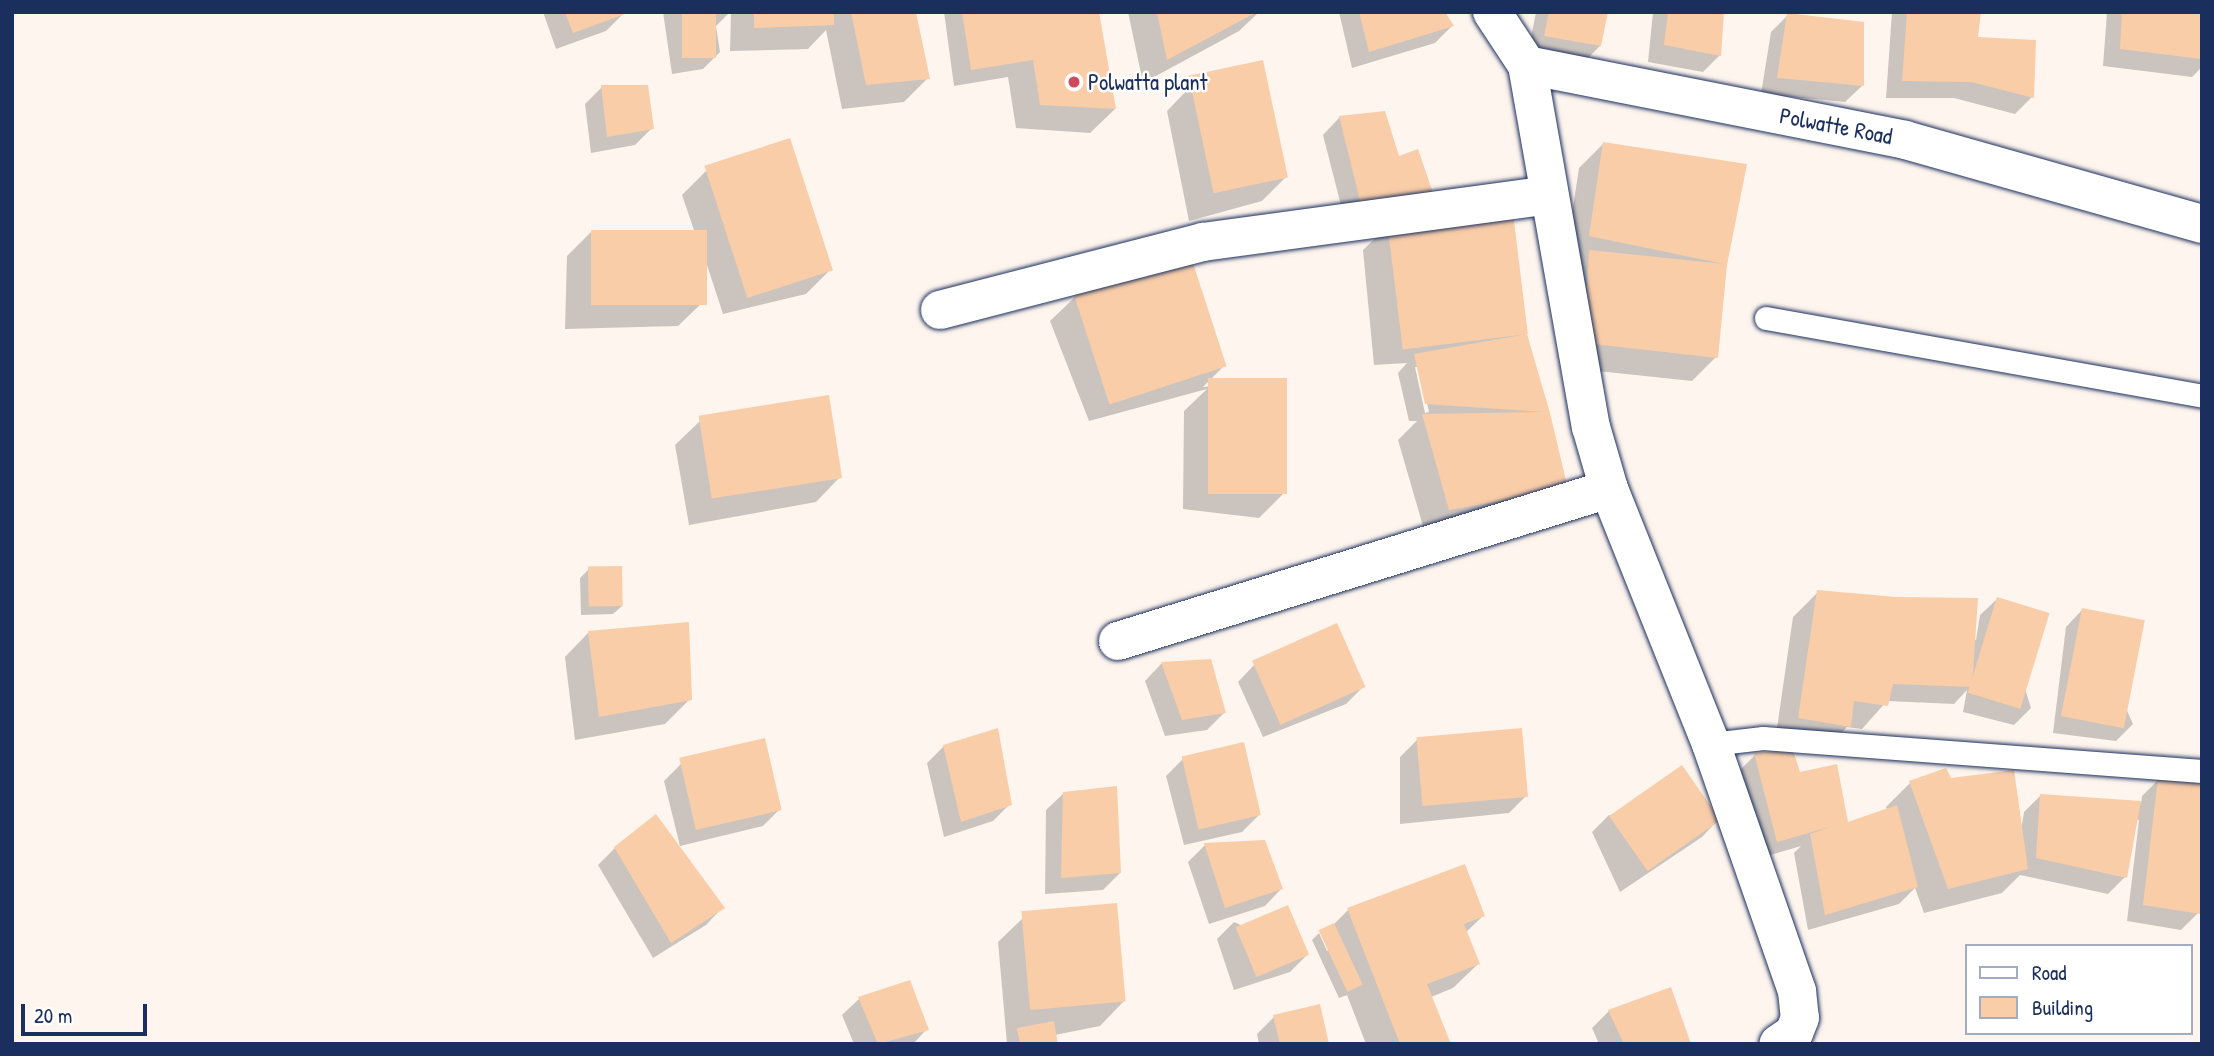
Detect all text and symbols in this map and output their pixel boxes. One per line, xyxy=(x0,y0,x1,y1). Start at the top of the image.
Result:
place label: Polwatta plant xyxy=(1088,68,1208,96)
marker: Polwatta plant xyxy=(1066,74,1082,90)
street label: Polwatte Road xyxy=(1777,102,1895,150)
legend xyxy=(1966,944,2193,1035)
text: Road xyxy=(2032,958,2066,987)
scale bar xyxy=(24,990,150,1034)
text: Building xyxy=(2032,993,2093,1022)
text: 20 m xyxy=(34,1001,72,1030)

